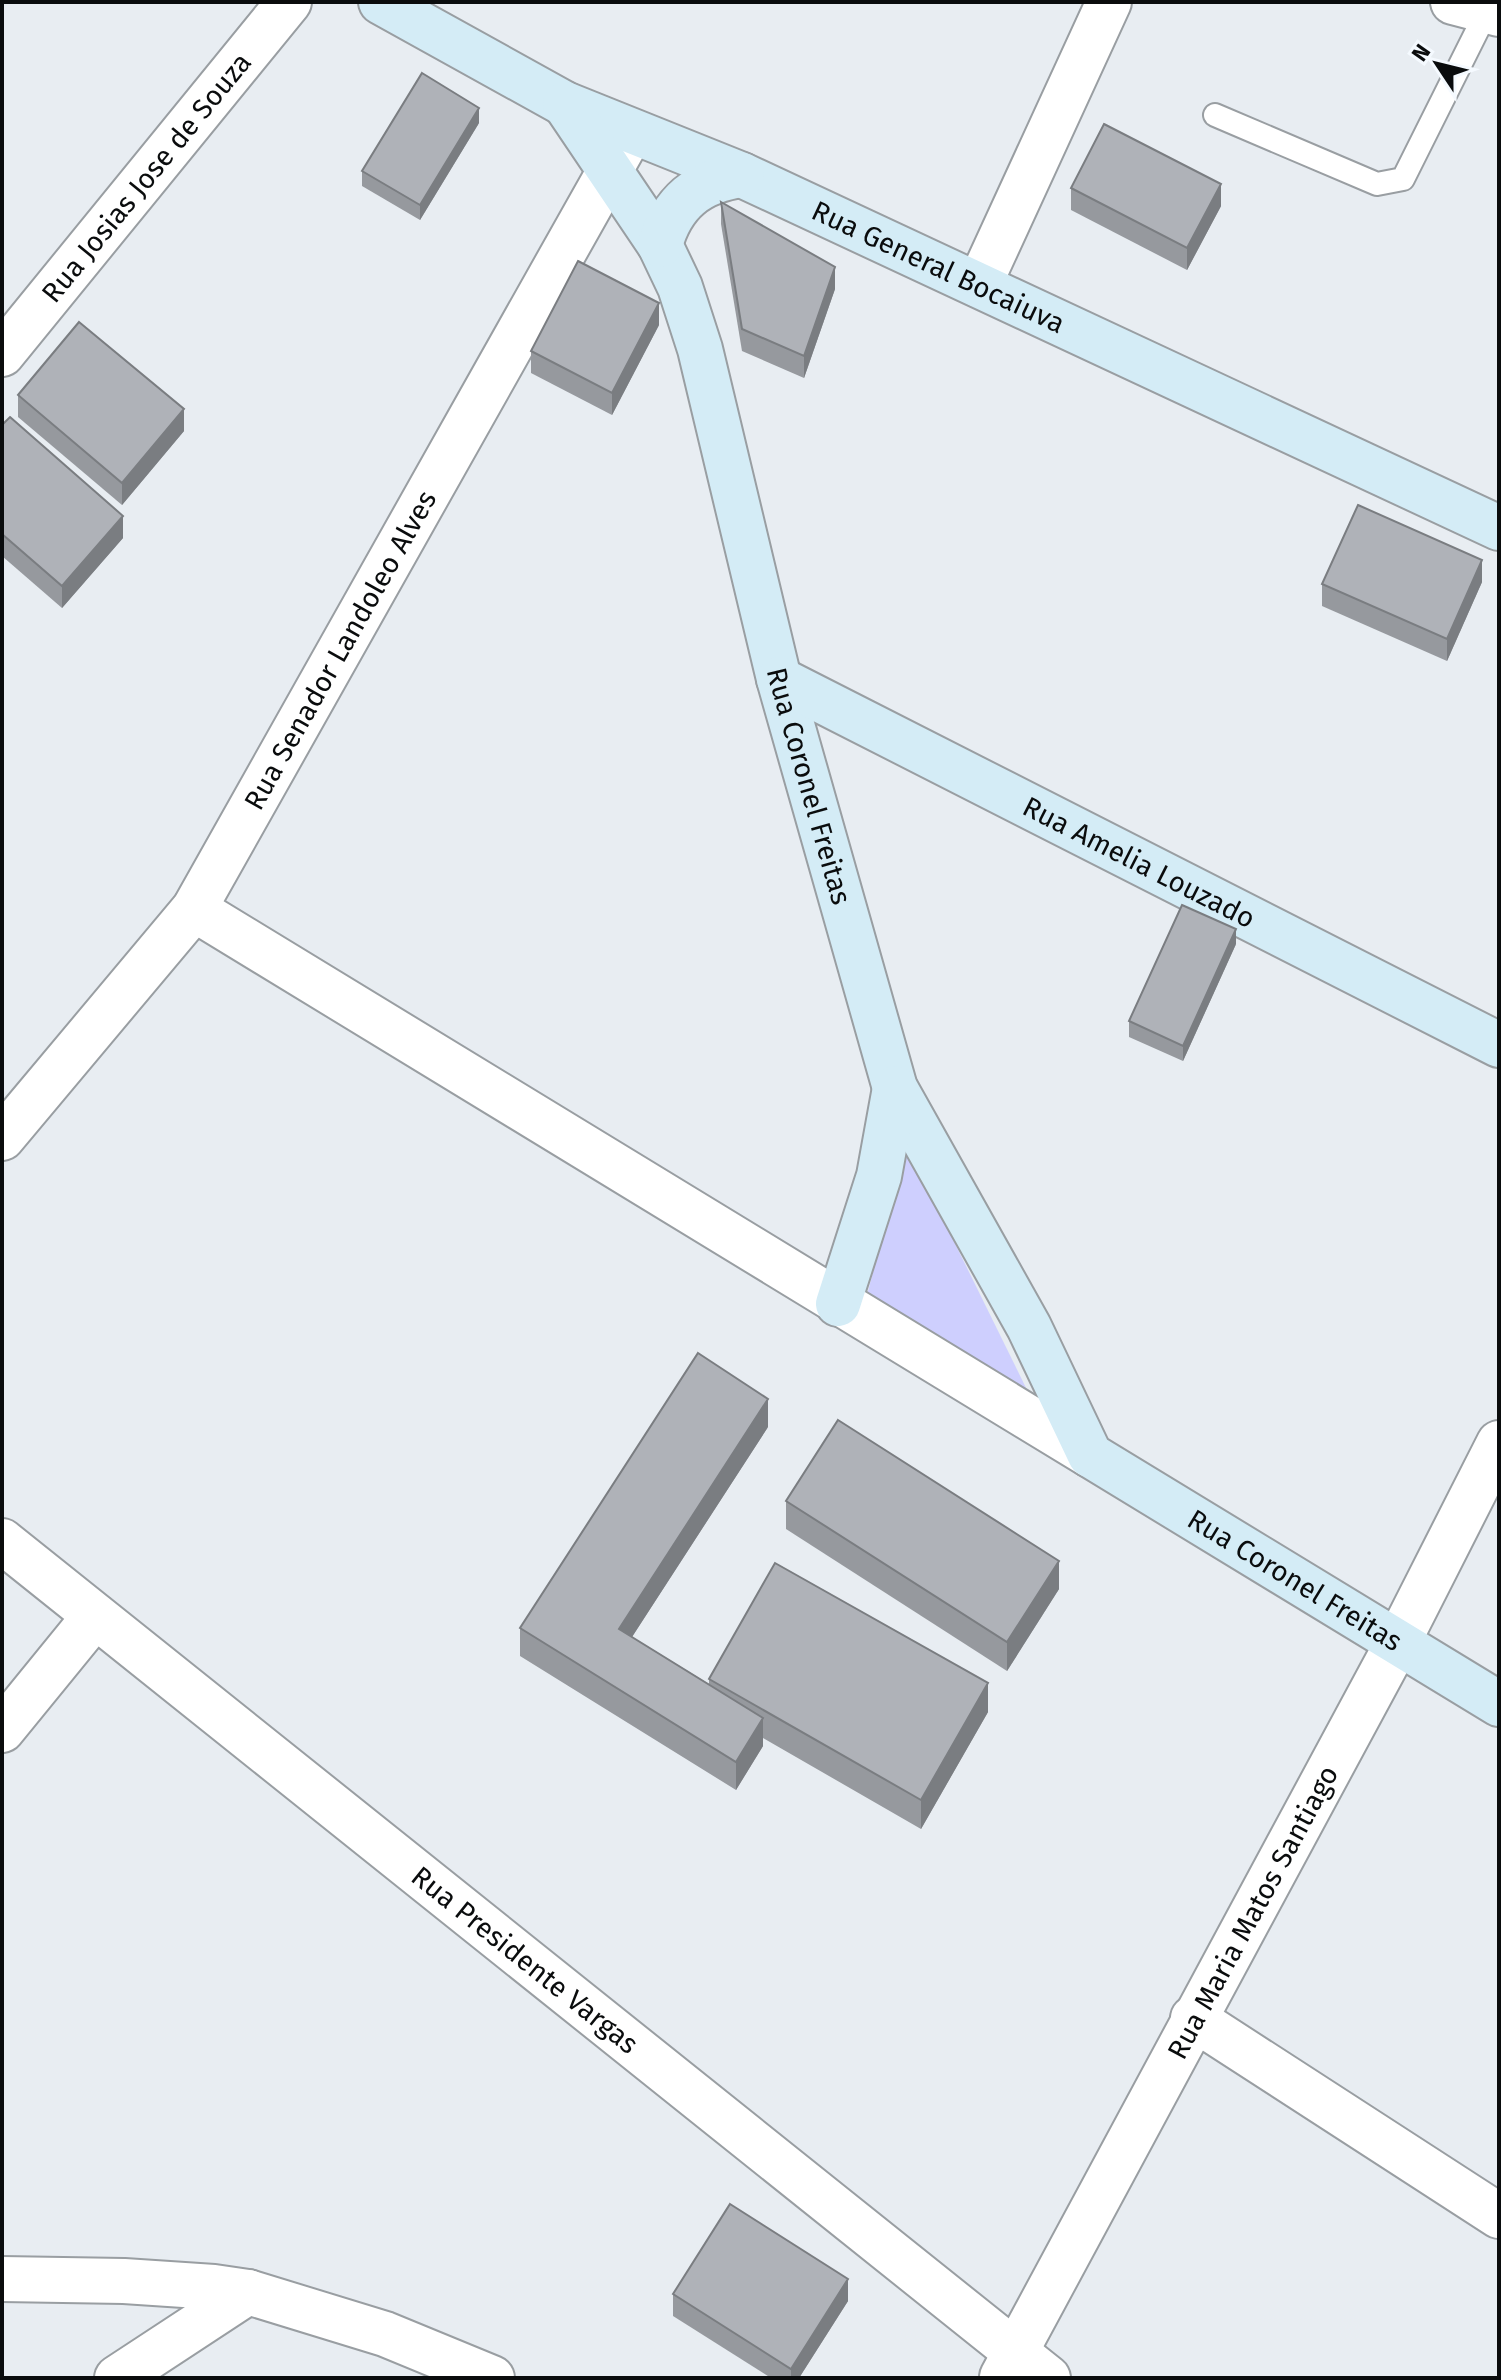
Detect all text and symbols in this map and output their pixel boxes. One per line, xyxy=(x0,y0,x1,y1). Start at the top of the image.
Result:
north arrow xyxy=(1397,24,1477,104)
text: N xyxy=(1406,39,1436,67)
street label: Rua Josias Jose de Souza xyxy=(35,46,258,309)
street label: Rua General Bocaiuva xyxy=(807,194,1070,340)
street label: Rua Senador Landoleo Alves xyxy=(237,485,443,816)
street label: Rua Coronel Freitas xyxy=(760,664,858,908)
street label: Rua Amelia Louzado xyxy=(1017,790,1261,935)
street label: Rua Coronel Freitas xyxy=(1182,1502,1408,1658)
street label: Rua Maria Matos Santiago xyxy=(1161,1760,1345,2065)
street label: Rua Presidente Vargas xyxy=(405,1859,645,2061)

